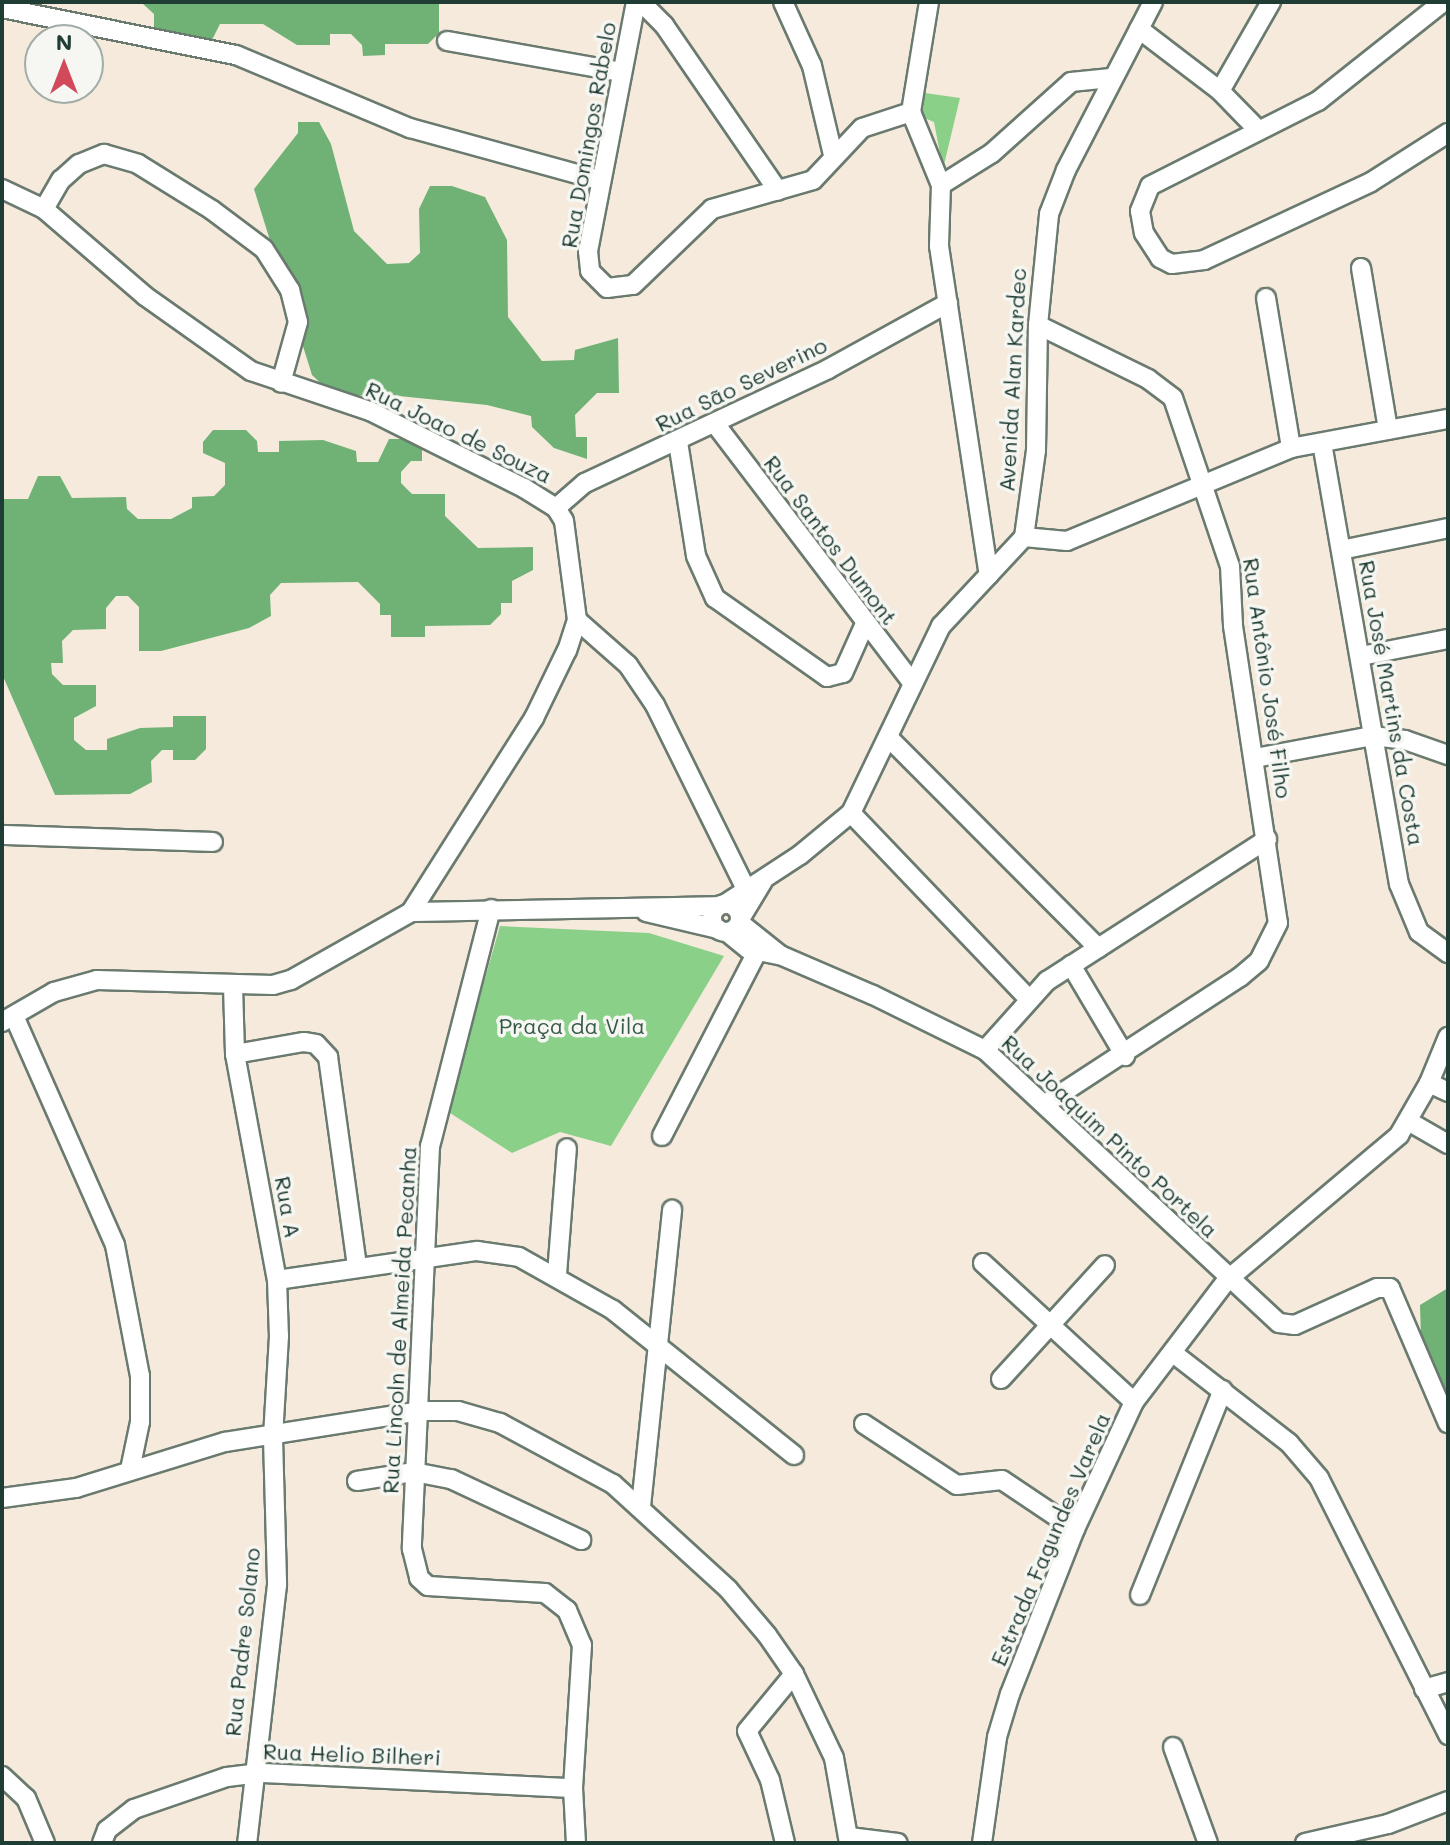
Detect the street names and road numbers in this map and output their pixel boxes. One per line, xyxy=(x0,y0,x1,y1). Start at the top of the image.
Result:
street label: Rua Domingos Rabelo xyxy=(555,20,621,250)
street label: Avenida Alan Kardec xyxy=(993,267,1031,493)
street label: Rua São Severino xyxy=(651,331,831,437)
street label: Rua Joao de Souza xyxy=(362,375,556,489)
street label: Rua Santos Dumont xyxy=(759,450,903,630)
street label: Rua Antônio José Filho xyxy=(1238,556,1298,800)
street label: Rua José Martins da Costa xyxy=(1354,558,1430,848)
street label: Rua Joaquim Pinto Portela xyxy=(997,1029,1223,1243)
street label: Rua Lincoln de Almeida Pecanha xyxy=(377,1146,421,1494)
street label: Rua A xyxy=(270,1174,306,1240)
street label: Estrada Fagundes Varela xyxy=(985,1408,1115,1670)
street label: Rua Padre Solano xyxy=(219,1546,265,1738)
street label: Rua Helio Bilheri xyxy=(262,1738,442,1770)

